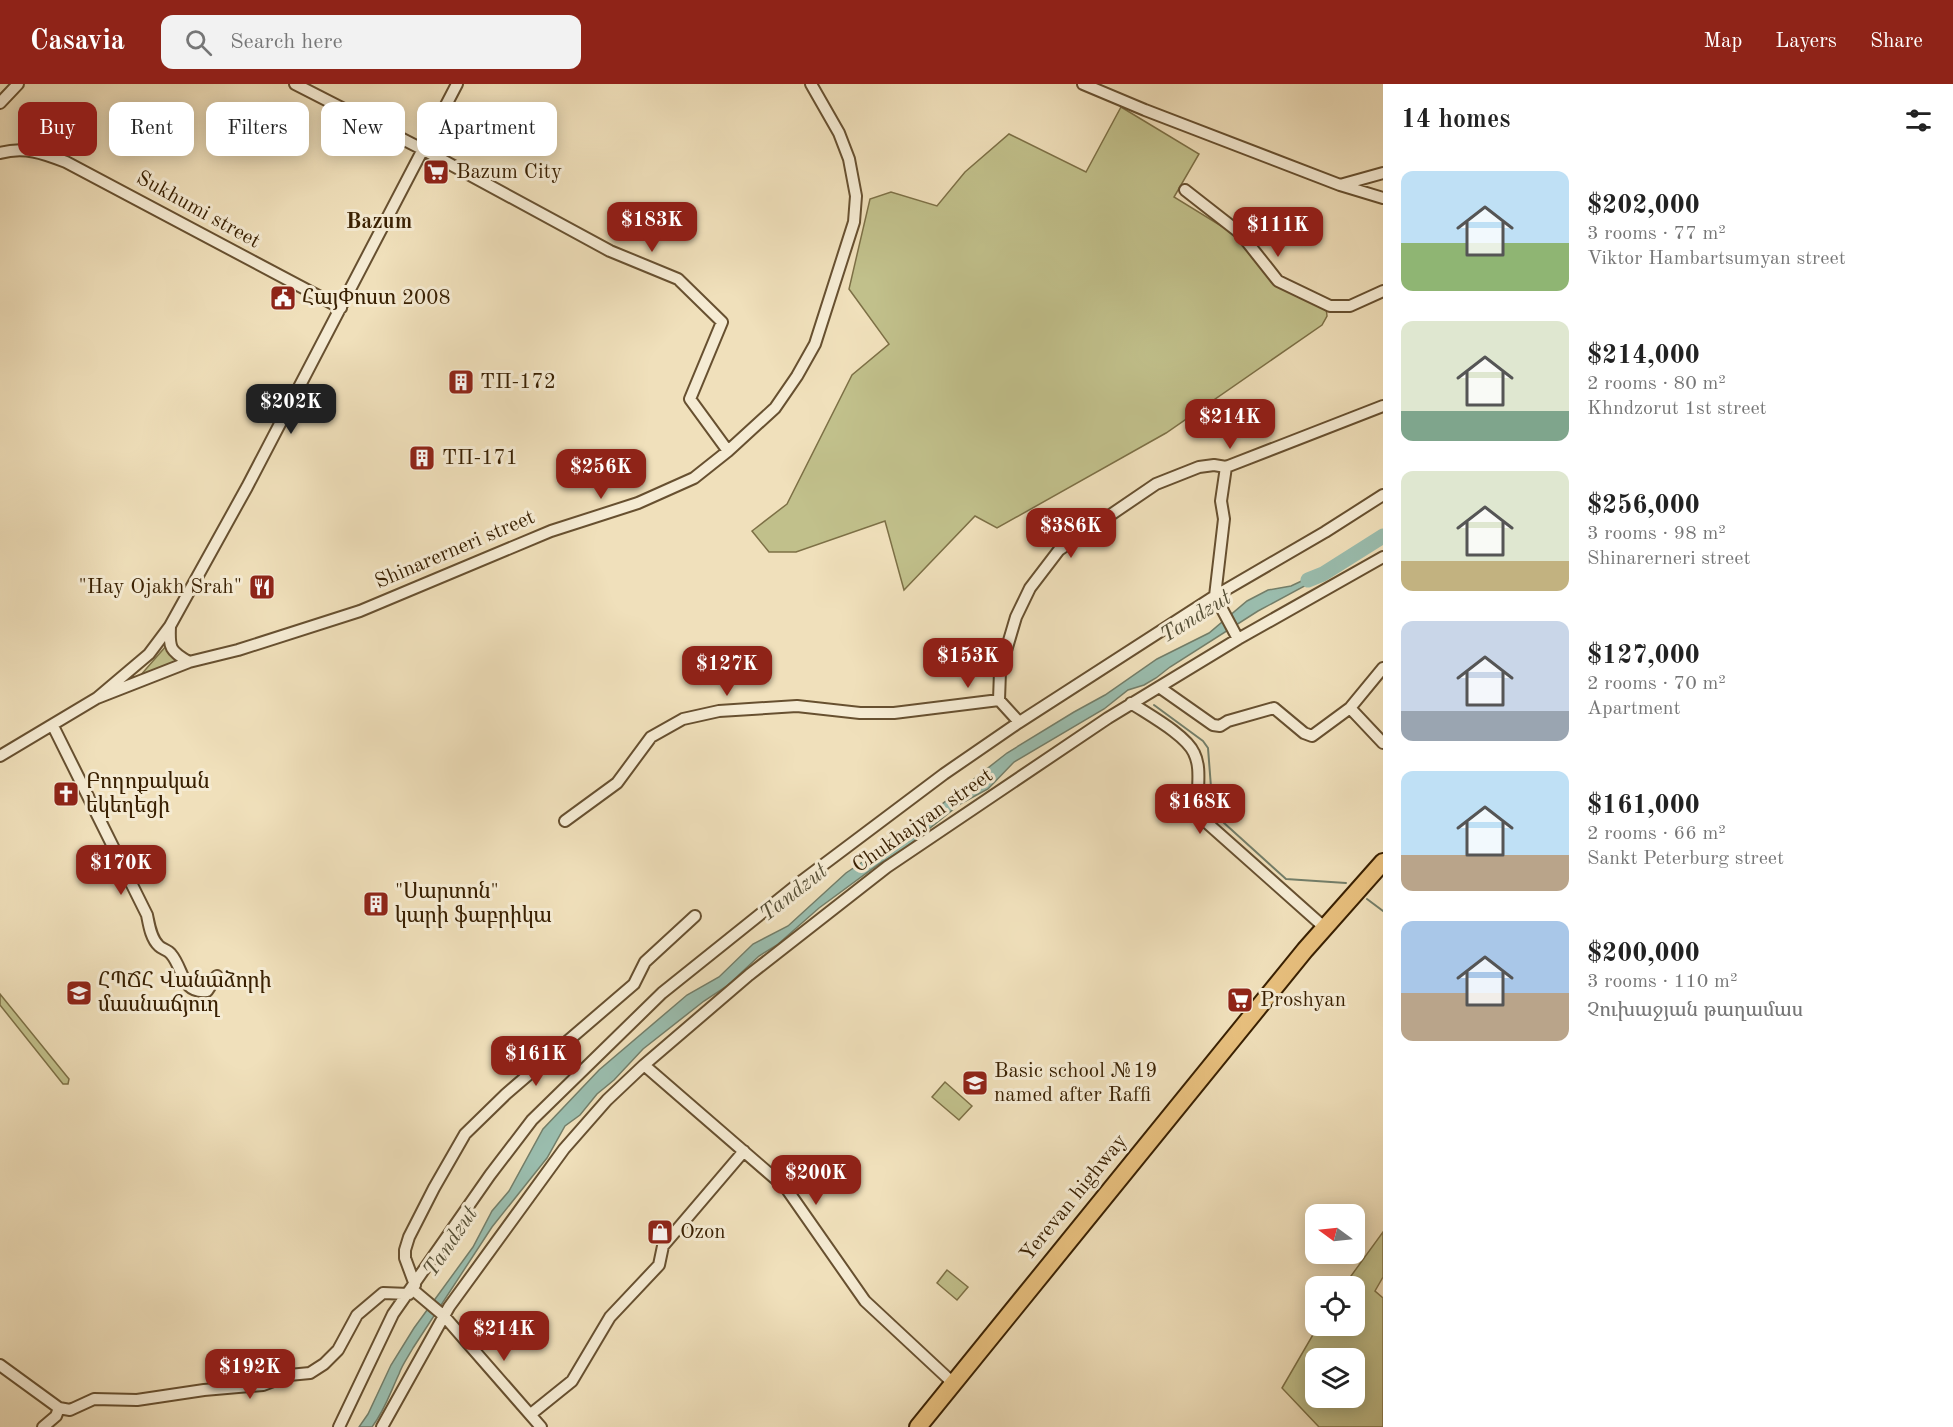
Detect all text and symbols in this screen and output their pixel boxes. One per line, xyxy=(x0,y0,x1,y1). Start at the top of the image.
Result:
search box xyxy=(161,15,581,69)
icon: search xyxy=(182,26,215,59)
text: Casavia xyxy=(30,28,125,56)
text: Search here xyxy=(230,31,343,53)
text: Map xyxy=(1703,31,1742,52)
text: Layers xyxy=(1775,31,1837,52)
text: Share xyxy=(1870,31,1923,52)
chip: Buy xyxy=(18,102,97,156)
chip: Rent xyxy=(109,102,194,156)
chip: Filters xyxy=(206,102,309,156)
chip: New xyxy=(321,102,405,156)
chip: Apartment xyxy=(417,102,557,156)
icon: filters xyxy=(1902,104,1935,137)
text: 14 homes xyxy=(1401,107,1510,133)
supermarket icon: Bazum City xyxy=(421,157,451,187)
place label: Bazum City xyxy=(456,162,562,183)
street label: Sukhumi street xyxy=(133,167,263,253)
text: $202,000 xyxy=(1587,193,1700,219)
icon: home xyxy=(1449,195,1521,267)
pin: $183K xyxy=(610,202,694,253)
pin: $111K xyxy=(1236,207,1320,258)
district label: Bazum xyxy=(346,211,412,233)
text: $183K xyxy=(621,211,683,231)
text: $111K xyxy=(1247,216,1309,236)
text: 3 rooms · 77 m² xyxy=(1587,224,1726,244)
text: Viktor Hambartsumyan street xyxy=(1587,249,1846,269)
public building icon: ՀայՓոստ 2008 xyxy=(268,283,298,313)
place label: ՀայՓոստ 2008 xyxy=(302,288,451,310)
text: $214,000 xyxy=(1587,343,1700,369)
icon: home xyxy=(1449,345,1521,417)
building icon: ТП-172 xyxy=(446,367,476,397)
place label: ТП-172 xyxy=(480,372,556,393)
text: 2 rooms · 80 m² xyxy=(1587,374,1726,394)
pin: $202K xyxy=(249,384,333,435)
text: $202K xyxy=(260,393,322,413)
pin: $214K xyxy=(1188,399,1272,450)
text: Khndzorut 1st street xyxy=(1587,399,1767,419)
text: $214K xyxy=(1199,408,1261,428)
building icon: ТП-171 xyxy=(407,443,437,473)
place label: ТП-171 xyxy=(442,448,518,469)
pin: $256K xyxy=(559,449,643,500)
text: $256K xyxy=(570,458,632,478)
text: $256,000 xyxy=(1587,493,1700,519)
icon: home xyxy=(1449,495,1521,567)
street label: Shinarerneri street xyxy=(372,507,538,593)
pin: $386K xyxy=(1029,508,1113,559)
text: $386K xyxy=(1040,517,1102,537)
text: 3 rooms · 98 m² xyxy=(1587,524,1726,544)
text: Shinarerneri street xyxy=(1587,549,1750,569)
restaurant icon: "Hay Ojakh Srah" xyxy=(247,572,277,602)
place label: "Hay Ojakh Srah" xyxy=(78,577,242,598)
water label: Tandzut xyxy=(1157,586,1236,647)
pin: $153K xyxy=(926,638,1010,689)
text: $127,000 xyxy=(1587,643,1700,669)
icon: home xyxy=(1449,645,1521,717)
pin: $127K xyxy=(685,646,769,697)
text: $153K xyxy=(937,647,999,667)
text: $127K xyxy=(696,655,758,675)
text: 2 rooms · 70 m² xyxy=(1587,674,1726,694)
text: Apartment xyxy=(1587,699,1681,719)
street label: Chukhajyan street xyxy=(849,765,997,877)
place label: Բողոքական եկեղեցի xyxy=(86,771,210,818)
church icon: Բողոքական եկեղեցի xyxy=(51,779,81,809)
pin: $168K xyxy=(1158,784,1242,835)
text: $168K xyxy=(1169,793,1231,813)
text: $161,000 xyxy=(1587,793,1700,819)
icon: home xyxy=(1449,795,1521,867)
text: 2 rooms · 66 m² xyxy=(1587,824,1726,844)
pin: $170K xyxy=(79,845,163,896)
text: Sankt Peterburg street xyxy=(1587,849,1784,869)
text: $170K xyxy=(90,854,152,874)
water label: Tandzut xyxy=(756,859,833,926)
place label: "Սարտոն" կարի ֆաբրիկա xyxy=(395,881,552,928)
building icon: "Սարտոն" կարի ֆաբրիկա xyxy=(361,889,391,919)
text: $200,000 xyxy=(1587,941,1700,967)
icon: home xyxy=(1449,945,1521,1017)
place label: ՀՊՃՀ Վանաձորի մասնաճյուղ xyxy=(98,970,272,1017)
text: 3 rooms · 110 m² xyxy=(1587,972,1737,992)
school or university icon: ՀՊՃՀ Վանաձորի մասնաճյուղ xyxy=(64,978,94,1008)
supermarket icon: Proshyan xyxy=(1225,985,1255,1015)
place label: Proshyan xyxy=(1260,990,1346,1011)
text: Չուխաջյան թաղամաս xyxy=(1587,1001,1803,1021)
pin: $161K xyxy=(494,1036,578,1087)
text: $161K xyxy=(505,1045,567,1065)
place label: Basic school №19 named after Raffi xyxy=(994,1061,1158,1106)
school or university icon: Basic school №19 named after Raffi xyxy=(960,1068,990,1098)
street label: Yerevan highway xyxy=(1017,1131,1131,1265)
pin: $200K xyxy=(774,1155,858,1206)
text: $200K xyxy=(785,1164,847,1184)
water label: Tandzut xyxy=(420,1202,483,1281)
north arrow xyxy=(1305,1204,1365,1264)
map controls xyxy=(1305,1204,1365,1408)
shop icon: Ozon xyxy=(645,1217,675,1247)
place label: Ozon xyxy=(680,1222,726,1243)
button: locate xyxy=(1305,1276,1365,1336)
pin: $214K xyxy=(462,1311,546,1362)
text: $214K xyxy=(473,1320,535,1340)
button: layers xyxy=(1305,1348,1365,1408)
pin: $192K xyxy=(208,1349,292,1400)
text: $192K xyxy=(219,1358,281,1378)

